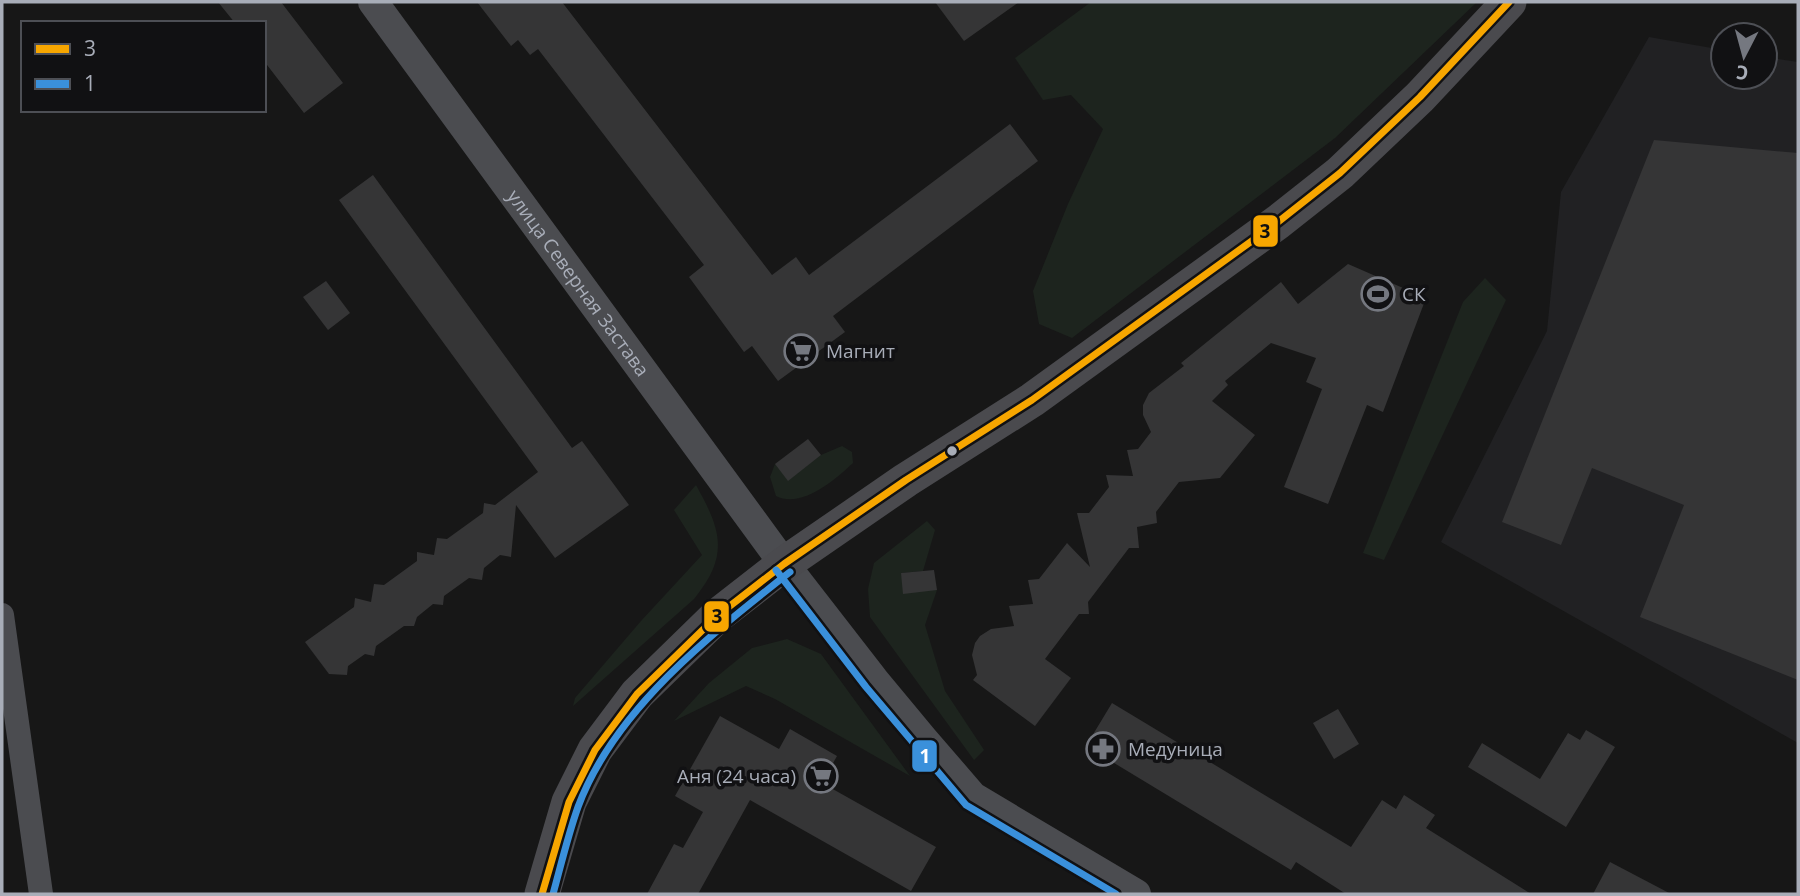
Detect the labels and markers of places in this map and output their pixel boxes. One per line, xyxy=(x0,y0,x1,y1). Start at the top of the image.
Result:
sports icon: СК xyxy=(1359,275,1397,313)
place label: СК xyxy=(1402,281,1426,307)
supermarket icon: Магнит xyxy=(782,332,820,370)
place label: Магнит xyxy=(826,338,895,364)
unlabelled marker xyxy=(945,444,959,458)
pharmacy icon: Медуница xyxy=(1084,730,1122,768)
place label: Медуница xyxy=(1128,736,1223,762)
supermarket icon: Аня (24 часа) xyxy=(802,757,840,795)
place label: Аня (24 часа) xyxy=(677,763,796,789)

